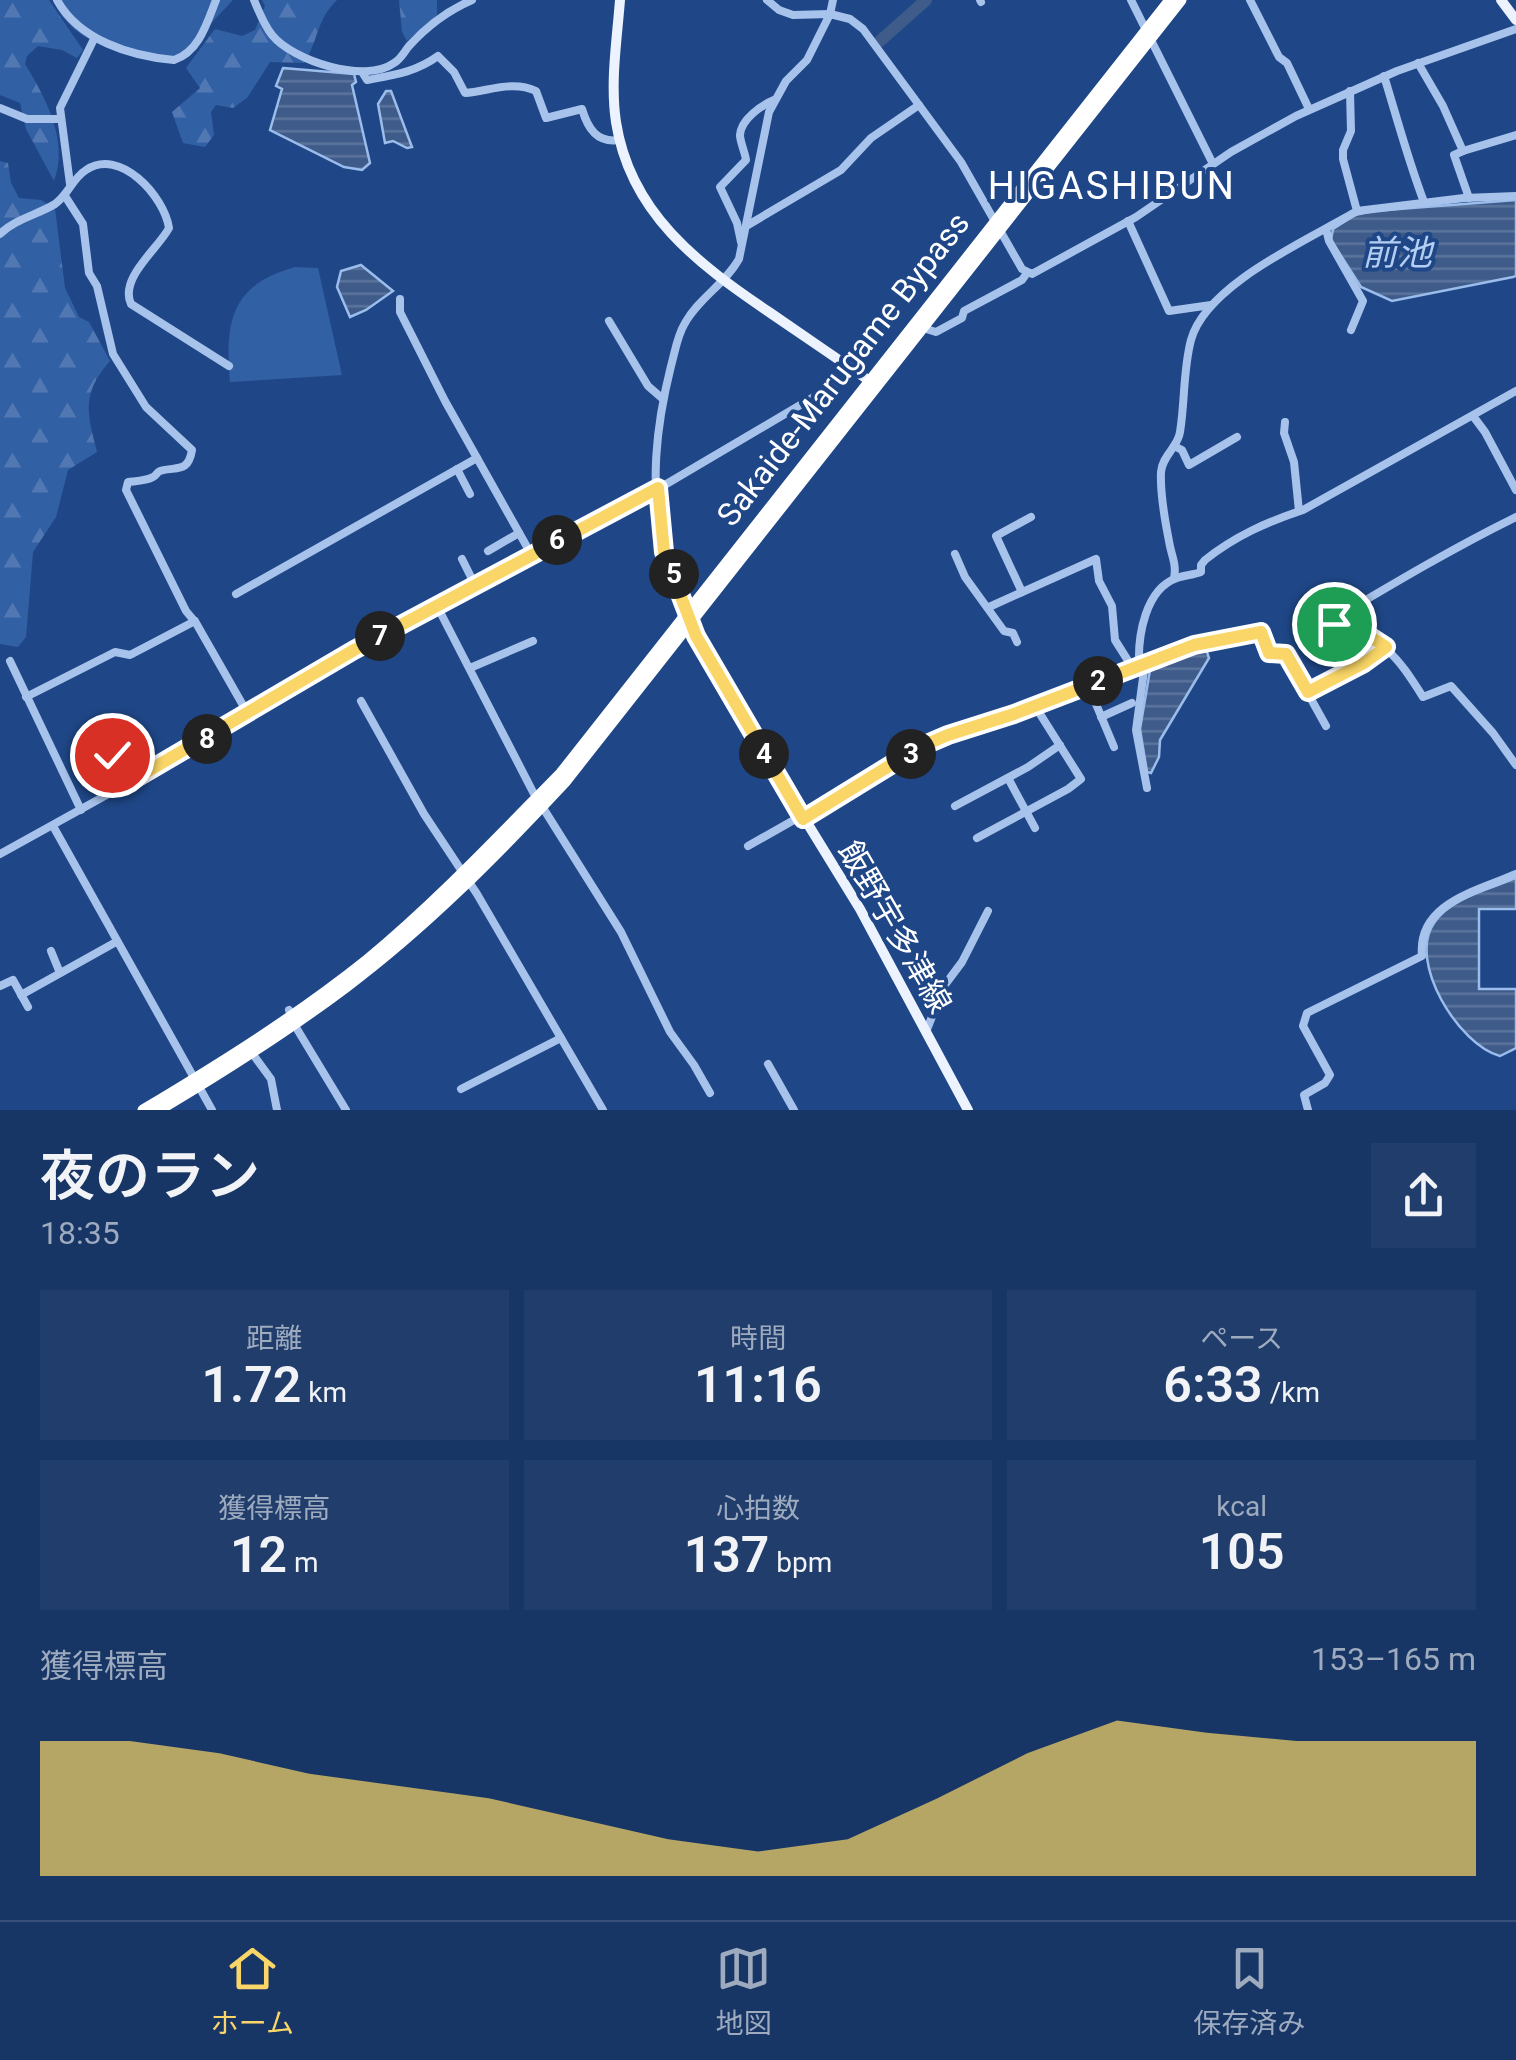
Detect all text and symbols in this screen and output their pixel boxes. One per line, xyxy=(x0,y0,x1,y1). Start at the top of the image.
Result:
district label: HIGASHIBUN xyxy=(988,164,1236,208)
street label: Sakaide-Marugame Bypass xyxy=(709,205,977,533)
water label: 前池 xyxy=(1362,233,1435,274)
pin: 6 xyxy=(532,515,582,565)
text: 6 xyxy=(549,523,565,556)
pin: 5 xyxy=(649,549,699,599)
text: 5 xyxy=(666,557,682,590)
pin xyxy=(1292,582,1377,667)
icon: arrive xyxy=(1307,597,1362,652)
pin: 7 xyxy=(355,611,405,661)
text: 7 xyxy=(372,619,388,652)
pin: 2 xyxy=(1073,656,1123,706)
text: 2 xyxy=(1090,664,1106,697)
pin xyxy=(70,713,155,798)
pin: 8 xyxy=(182,714,232,764)
text: 8 xyxy=(199,722,215,755)
icon: check xyxy=(85,728,140,783)
pin: 4 xyxy=(739,729,789,779)
pin: 3 xyxy=(886,729,936,779)
text: 4 xyxy=(756,737,772,770)
text: 3 xyxy=(903,737,919,770)
street label: 飯野宇多津線 xyxy=(831,834,959,1020)
button: share xyxy=(1371,1143,1476,1248)
text: 夜のラン xyxy=(40,1144,260,1208)
text: 18:35 xyxy=(40,1214,120,1252)
text: 距離 xyxy=(246,1322,302,1355)
text: 時間 xyxy=(730,1322,786,1355)
text: ペース xyxy=(1200,1322,1283,1355)
text: 1.72 xyxy=(202,1356,301,1414)
text: 11:16 xyxy=(694,1356,822,1414)
text: 6:33 xyxy=(1163,1356,1263,1414)
text: km xyxy=(301,1376,347,1409)
text: /km xyxy=(1263,1376,1320,1409)
text: kcal xyxy=(1216,1490,1267,1523)
text: 獲得標高 xyxy=(218,1492,330,1525)
text: 心拍数 xyxy=(716,1492,800,1525)
text: 105 xyxy=(1199,1523,1285,1581)
text: 12 xyxy=(230,1526,287,1584)
text: 137 xyxy=(684,1526,769,1584)
text: m xyxy=(287,1546,319,1579)
text: bpm xyxy=(769,1546,832,1579)
text: 153–165 m xyxy=(1311,1640,1476,1678)
text: 獲得標高 xyxy=(40,1647,168,1685)
tab: ホーム xyxy=(211,1941,294,2041)
tab: 地図 xyxy=(716,1941,772,2041)
tab: 保存済み xyxy=(1193,1941,1305,2041)

